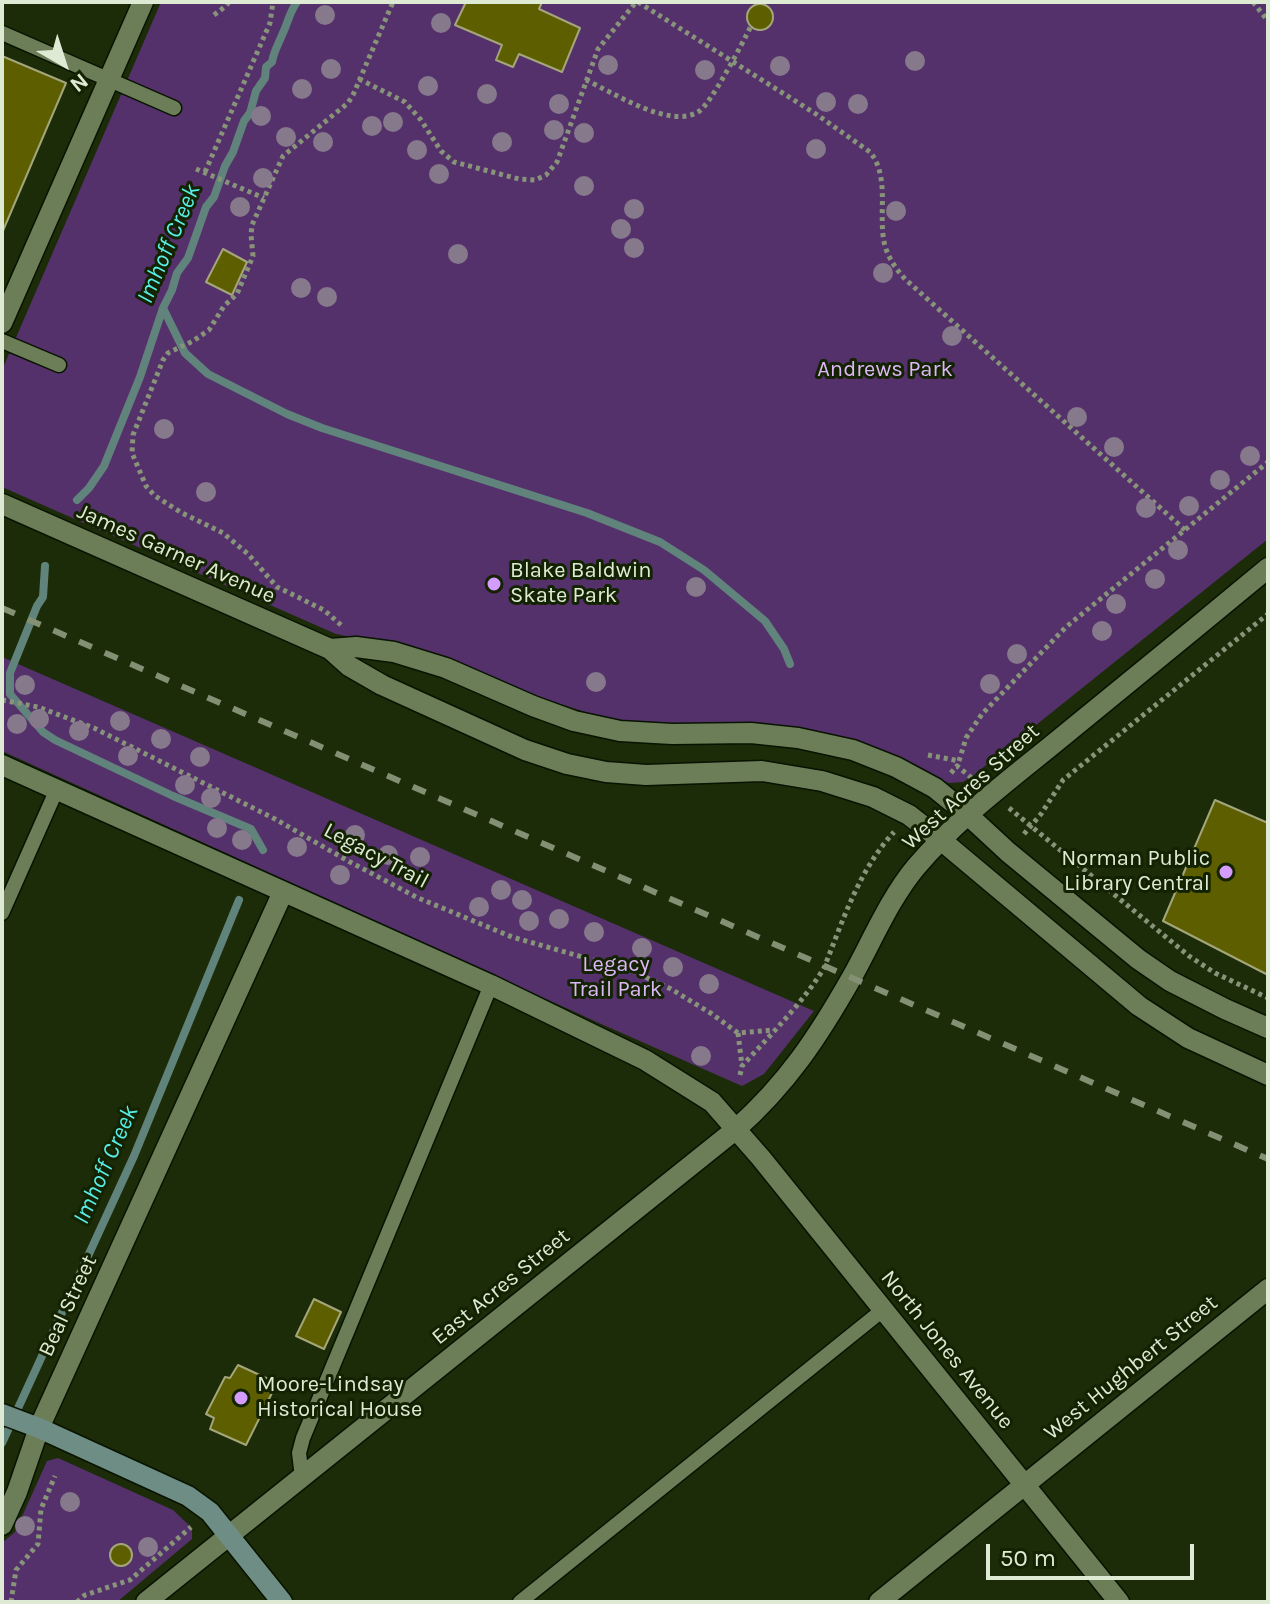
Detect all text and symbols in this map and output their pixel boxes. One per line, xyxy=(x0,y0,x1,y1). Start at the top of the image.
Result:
north arrow xyxy=(24,24,104,104)
text: N xyxy=(65,68,93,98)
water label: Imhoff Creek xyxy=(131,180,207,308)
park label: Andrews Park xyxy=(817,357,953,383)
street label: James Garner Avenue xyxy=(73,498,279,610)
place label: Blake Baldwin Skate Park xyxy=(510,558,652,610)
marker: Blake Baldwin Skate Park xyxy=(485,575,503,593)
street label: West Acres Street xyxy=(897,718,1045,856)
street label: Legacy Trail xyxy=(319,817,433,895)
place label: Norman Public Library Central xyxy=(1061,846,1210,898)
marker: Norman Public Library Central xyxy=(1217,863,1235,881)
park label: Legacy Trail Park xyxy=(570,952,662,1004)
water label: Imhoff Creek xyxy=(67,1101,145,1229)
street label: East Acres Street xyxy=(427,1223,575,1351)
street label: Beal Street xyxy=(33,1251,103,1361)
street label: North Jones Avenue xyxy=(875,1265,1019,1435)
street label: West Hughbert Street xyxy=(1039,1290,1223,1446)
place label: Moore-Lindsay Historical House xyxy=(257,1372,422,1424)
marker: Moore-Lindsay Historical House xyxy=(232,1389,250,1407)
scale bar xyxy=(990,1528,1198,1578)
text: 50 m xyxy=(1000,1544,1056,1572)

